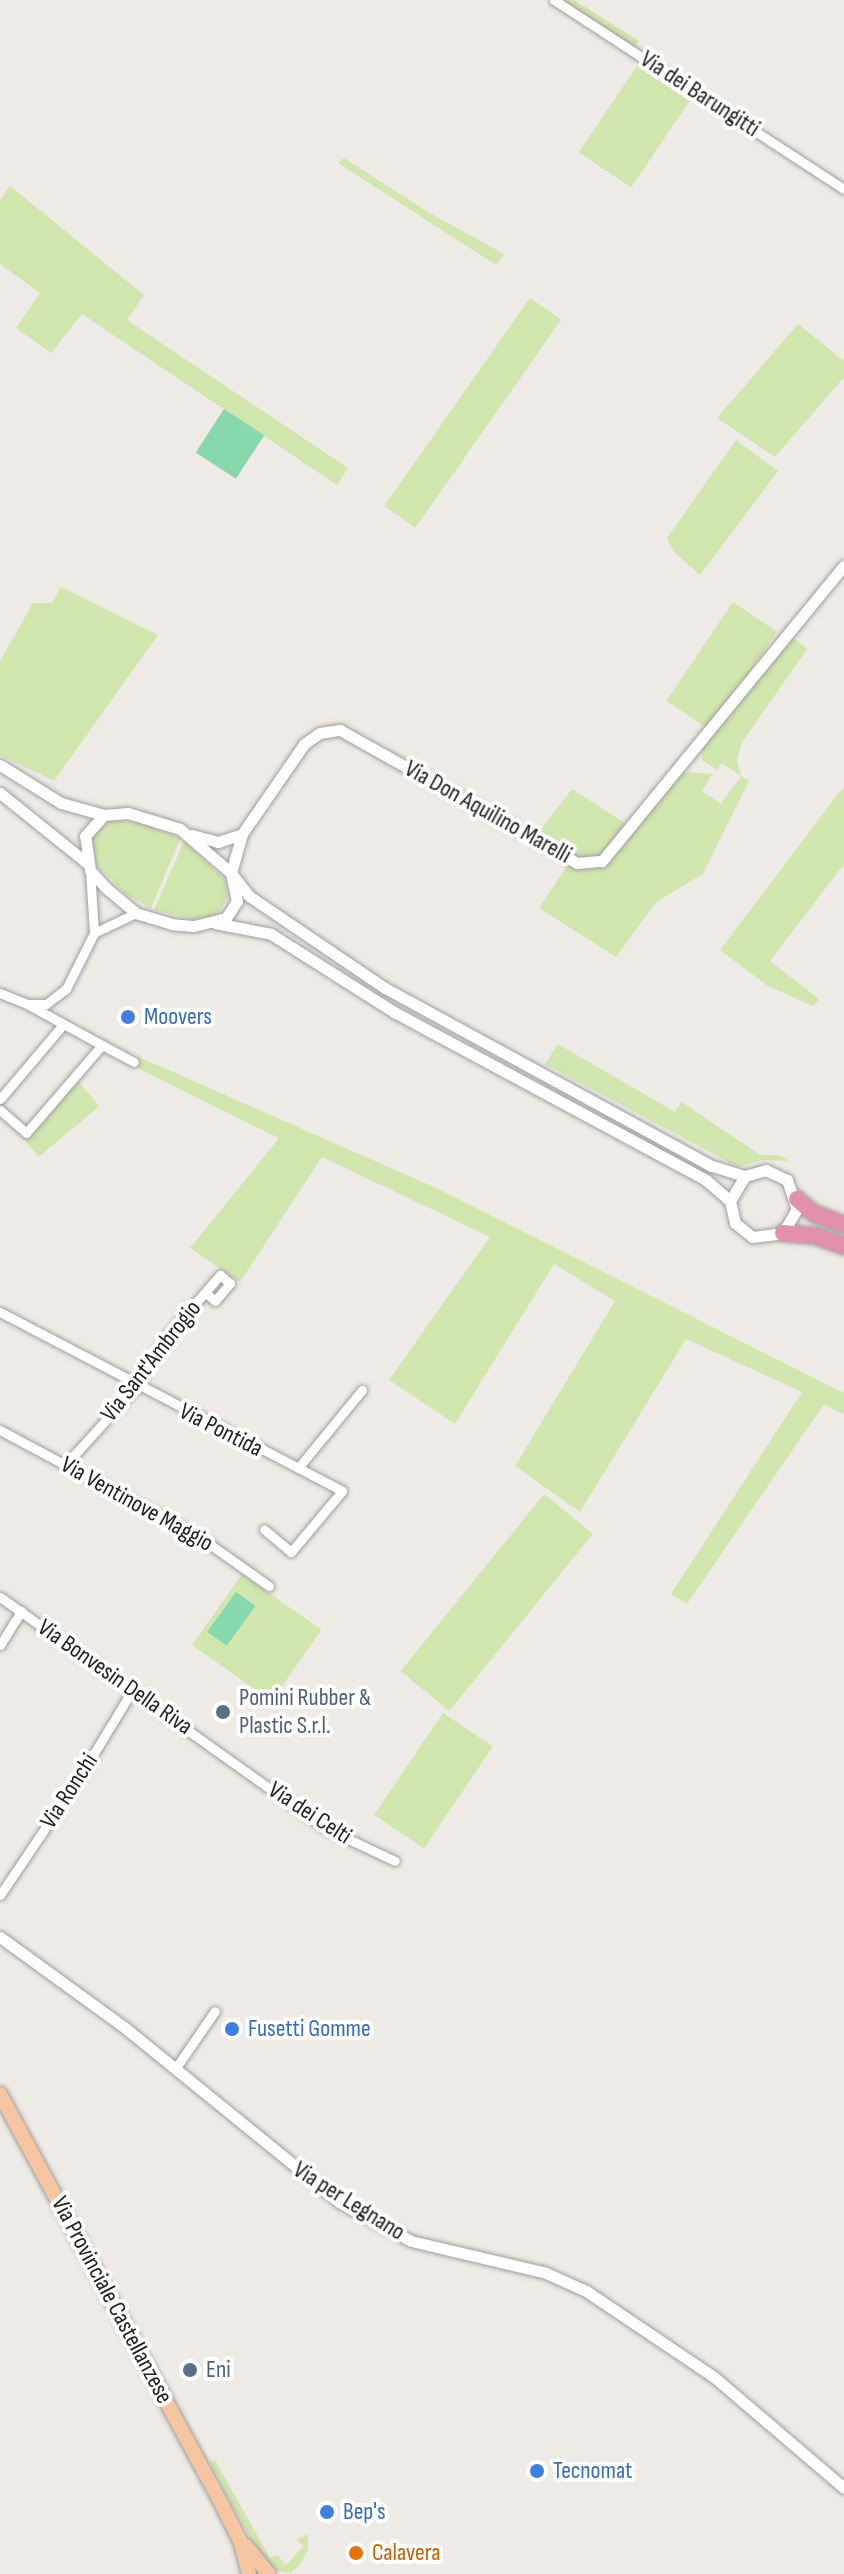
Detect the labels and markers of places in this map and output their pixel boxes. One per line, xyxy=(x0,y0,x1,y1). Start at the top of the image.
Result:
place label: Moovers xyxy=(144,1003,212,1031)
marker: Moovers xyxy=(119,1008,137,1026)
place label: Pomini Rubber & Plastic S.r.l. xyxy=(239,1684,371,1740)
marker: Pomini Rubber & Plastic S.r.l. xyxy=(214,1703,232,1721)
place label: Fusetti Gomme xyxy=(248,2015,371,2043)
marker: Fusetti Gomme xyxy=(223,2020,241,2038)
place label: Eni xyxy=(206,2356,231,2384)
marker: Eni xyxy=(181,2361,199,2379)
place label: Tecnomat xyxy=(553,2457,632,2485)
marker: Tecnomat xyxy=(528,2462,546,2480)
place label: Bep's xyxy=(343,2498,386,2526)
marker: Bep's xyxy=(318,2503,336,2521)
place label: Calavera xyxy=(372,2539,440,2567)
marker: Calavera xyxy=(347,2544,365,2562)

